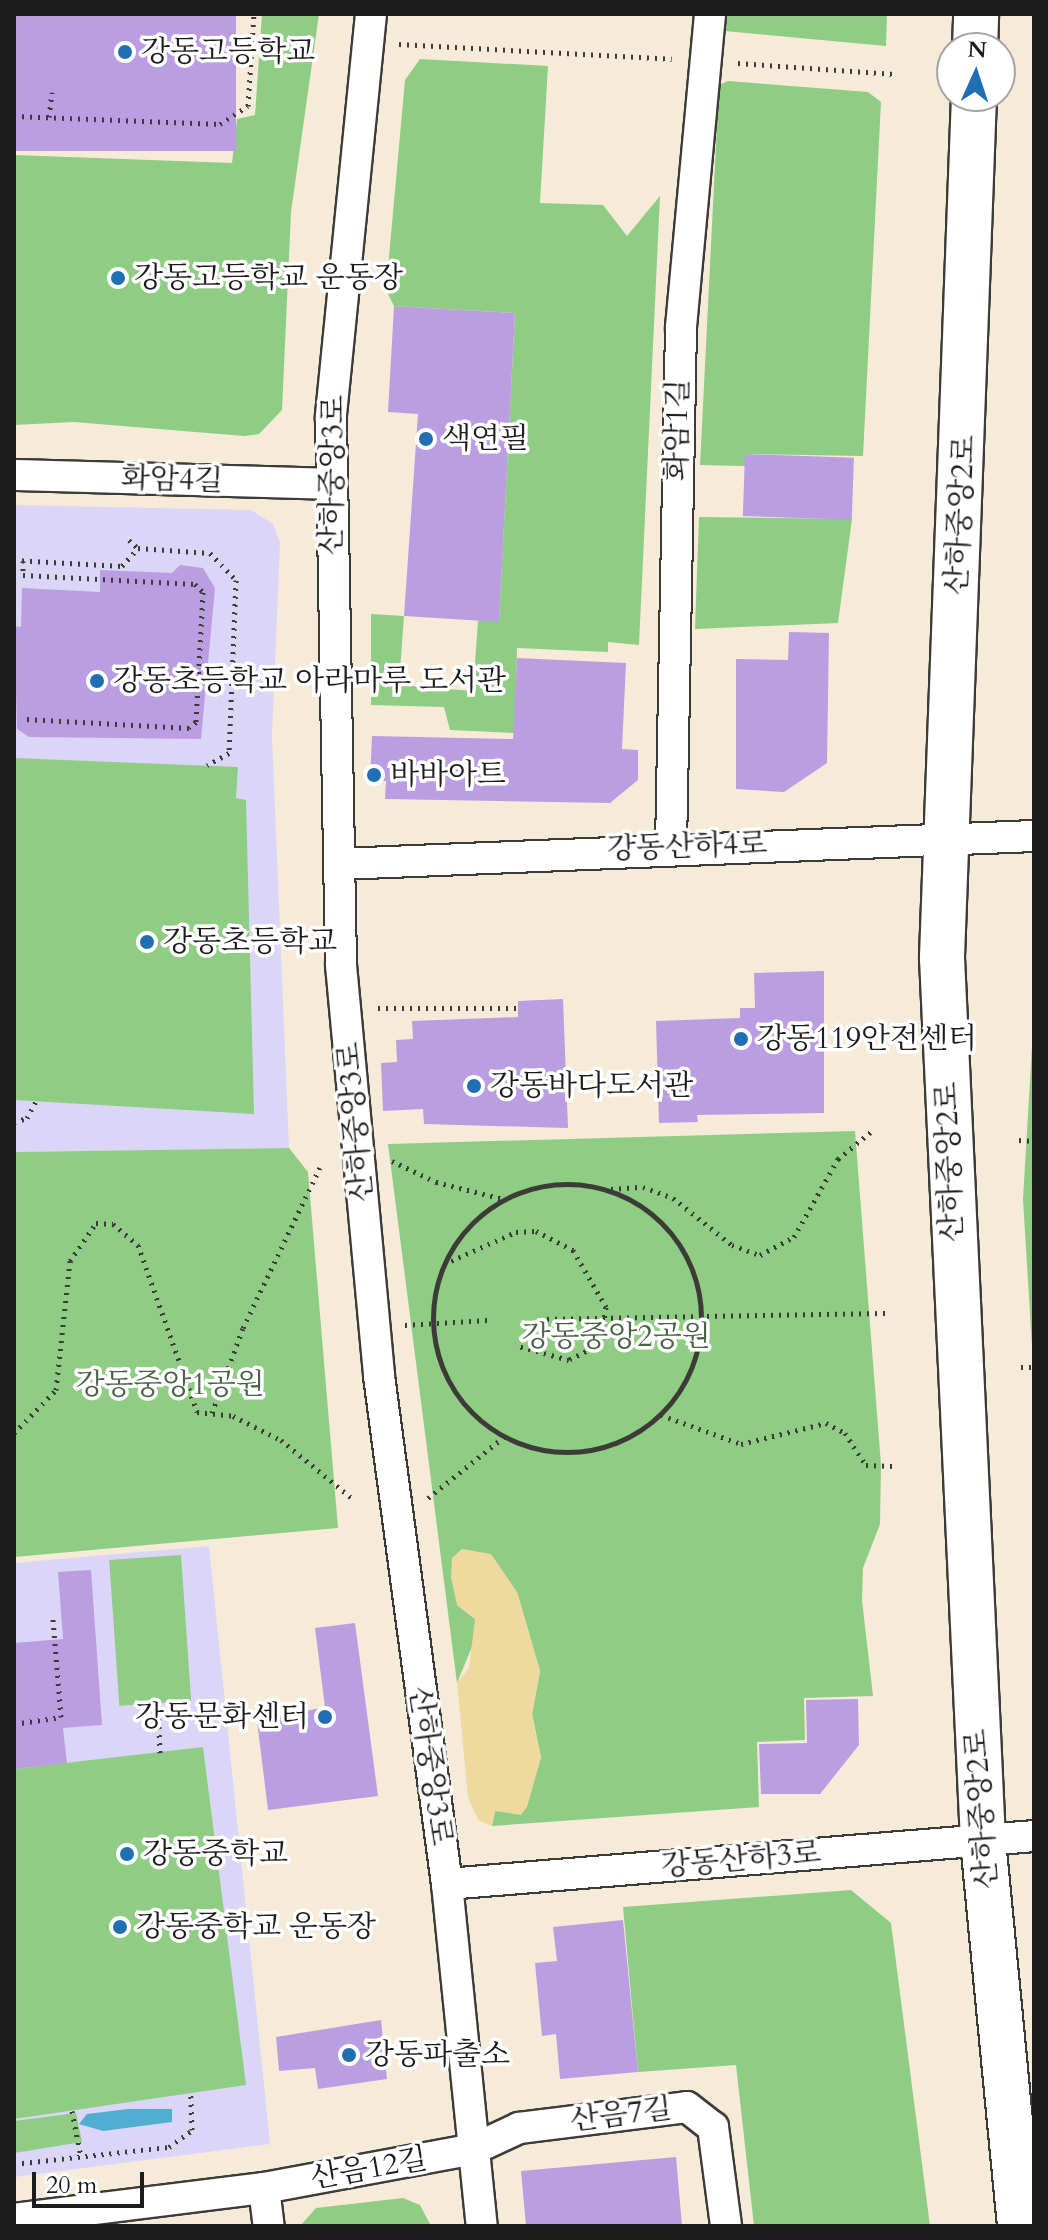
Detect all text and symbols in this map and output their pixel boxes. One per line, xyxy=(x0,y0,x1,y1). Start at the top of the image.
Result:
north arrow xyxy=(936,32,1016,112)
place label: 강동고등학교 xyxy=(141,34,315,70)
text: N xyxy=(967,35,987,66)
marker: 강동고등학교 xyxy=(116,43,134,61)
place label: 강동고등학교 운동장 xyxy=(134,260,403,296)
marker: 강동고등학교 운동장 xyxy=(109,269,127,287)
street label: 화암1길 xyxy=(659,379,697,481)
street label: 산하중앙3로 xyxy=(314,395,352,555)
place label: 색연필 xyxy=(442,421,529,457)
marker: 색연필 xyxy=(417,430,435,448)
street label: 산하중앙2로 xyxy=(939,434,983,596)
street label: 화암4길 xyxy=(120,460,224,500)
place label: 강동초등학교 아라마루 도서관 xyxy=(113,663,506,699)
marker: 강동초등학교 아라마루 도서관 xyxy=(88,672,106,690)
place label: 바바아트 xyxy=(390,757,506,793)
marker: 바바아트 xyxy=(365,766,383,784)
street label: 강동산하4로 xyxy=(606,826,768,868)
place label: 강동초등학교 xyxy=(163,924,337,960)
marker: 강동초등학교 xyxy=(138,933,156,951)
place label: 강동119안전센터 xyxy=(757,1021,977,1057)
marker: 강동119안전센터 xyxy=(732,1030,750,1048)
street label: 산하중앙3로 xyxy=(331,1041,381,1203)
place label: 강동바다도서관 xyxy=(490,1068,693,1104)
marker: 강동바다도서관 xyxy=(465,1077,483,1095)
street label: 산하중앙2로 xyxy=(929,1081,971,1243)
park label: 강동중앙2공원 xyxy=(521,1319,711,1355)
park label: 강동중앙1공원 xyxy=(75,1367,265,1403)
street label: 산하중앙3로 xyxy=(401,1684,459,1848)
place label: 강동문화센터 xyxy=(135,1699,309,1735)
marker: 강동문화센터 xyxy=(316,1708,334,1726)
street label: 산하중앙2로 xyxy=(958,1728,1006,1890)
street label: 강동산하3로 xyxy=(660,1835,822,1885)
place label: 강동중학교 xyxy=(143,1836,288,1872)
marker: 강동중학교 xyxy=(118,1845,136,1863)
place label: 강동중학교 운동장 xyxy=(136,1909,376,1945)
marker: 강동중학교 운동장 xyxy=(111,1918,129,1936)
place label: 강동파출소 xyxy=(365,2037,510,2073)
marker: 강동파출소 xyxy=(340,2046,358,2064)
street label: 산음7길 xyxy=(568,2091,674,2139)
street label: 산음12길 xyxy=(308,2141,430,2197)
scale bar xyxy=(36,2156,148,2206)
text: 20 m xyxy=(46,2169,97,2202)

